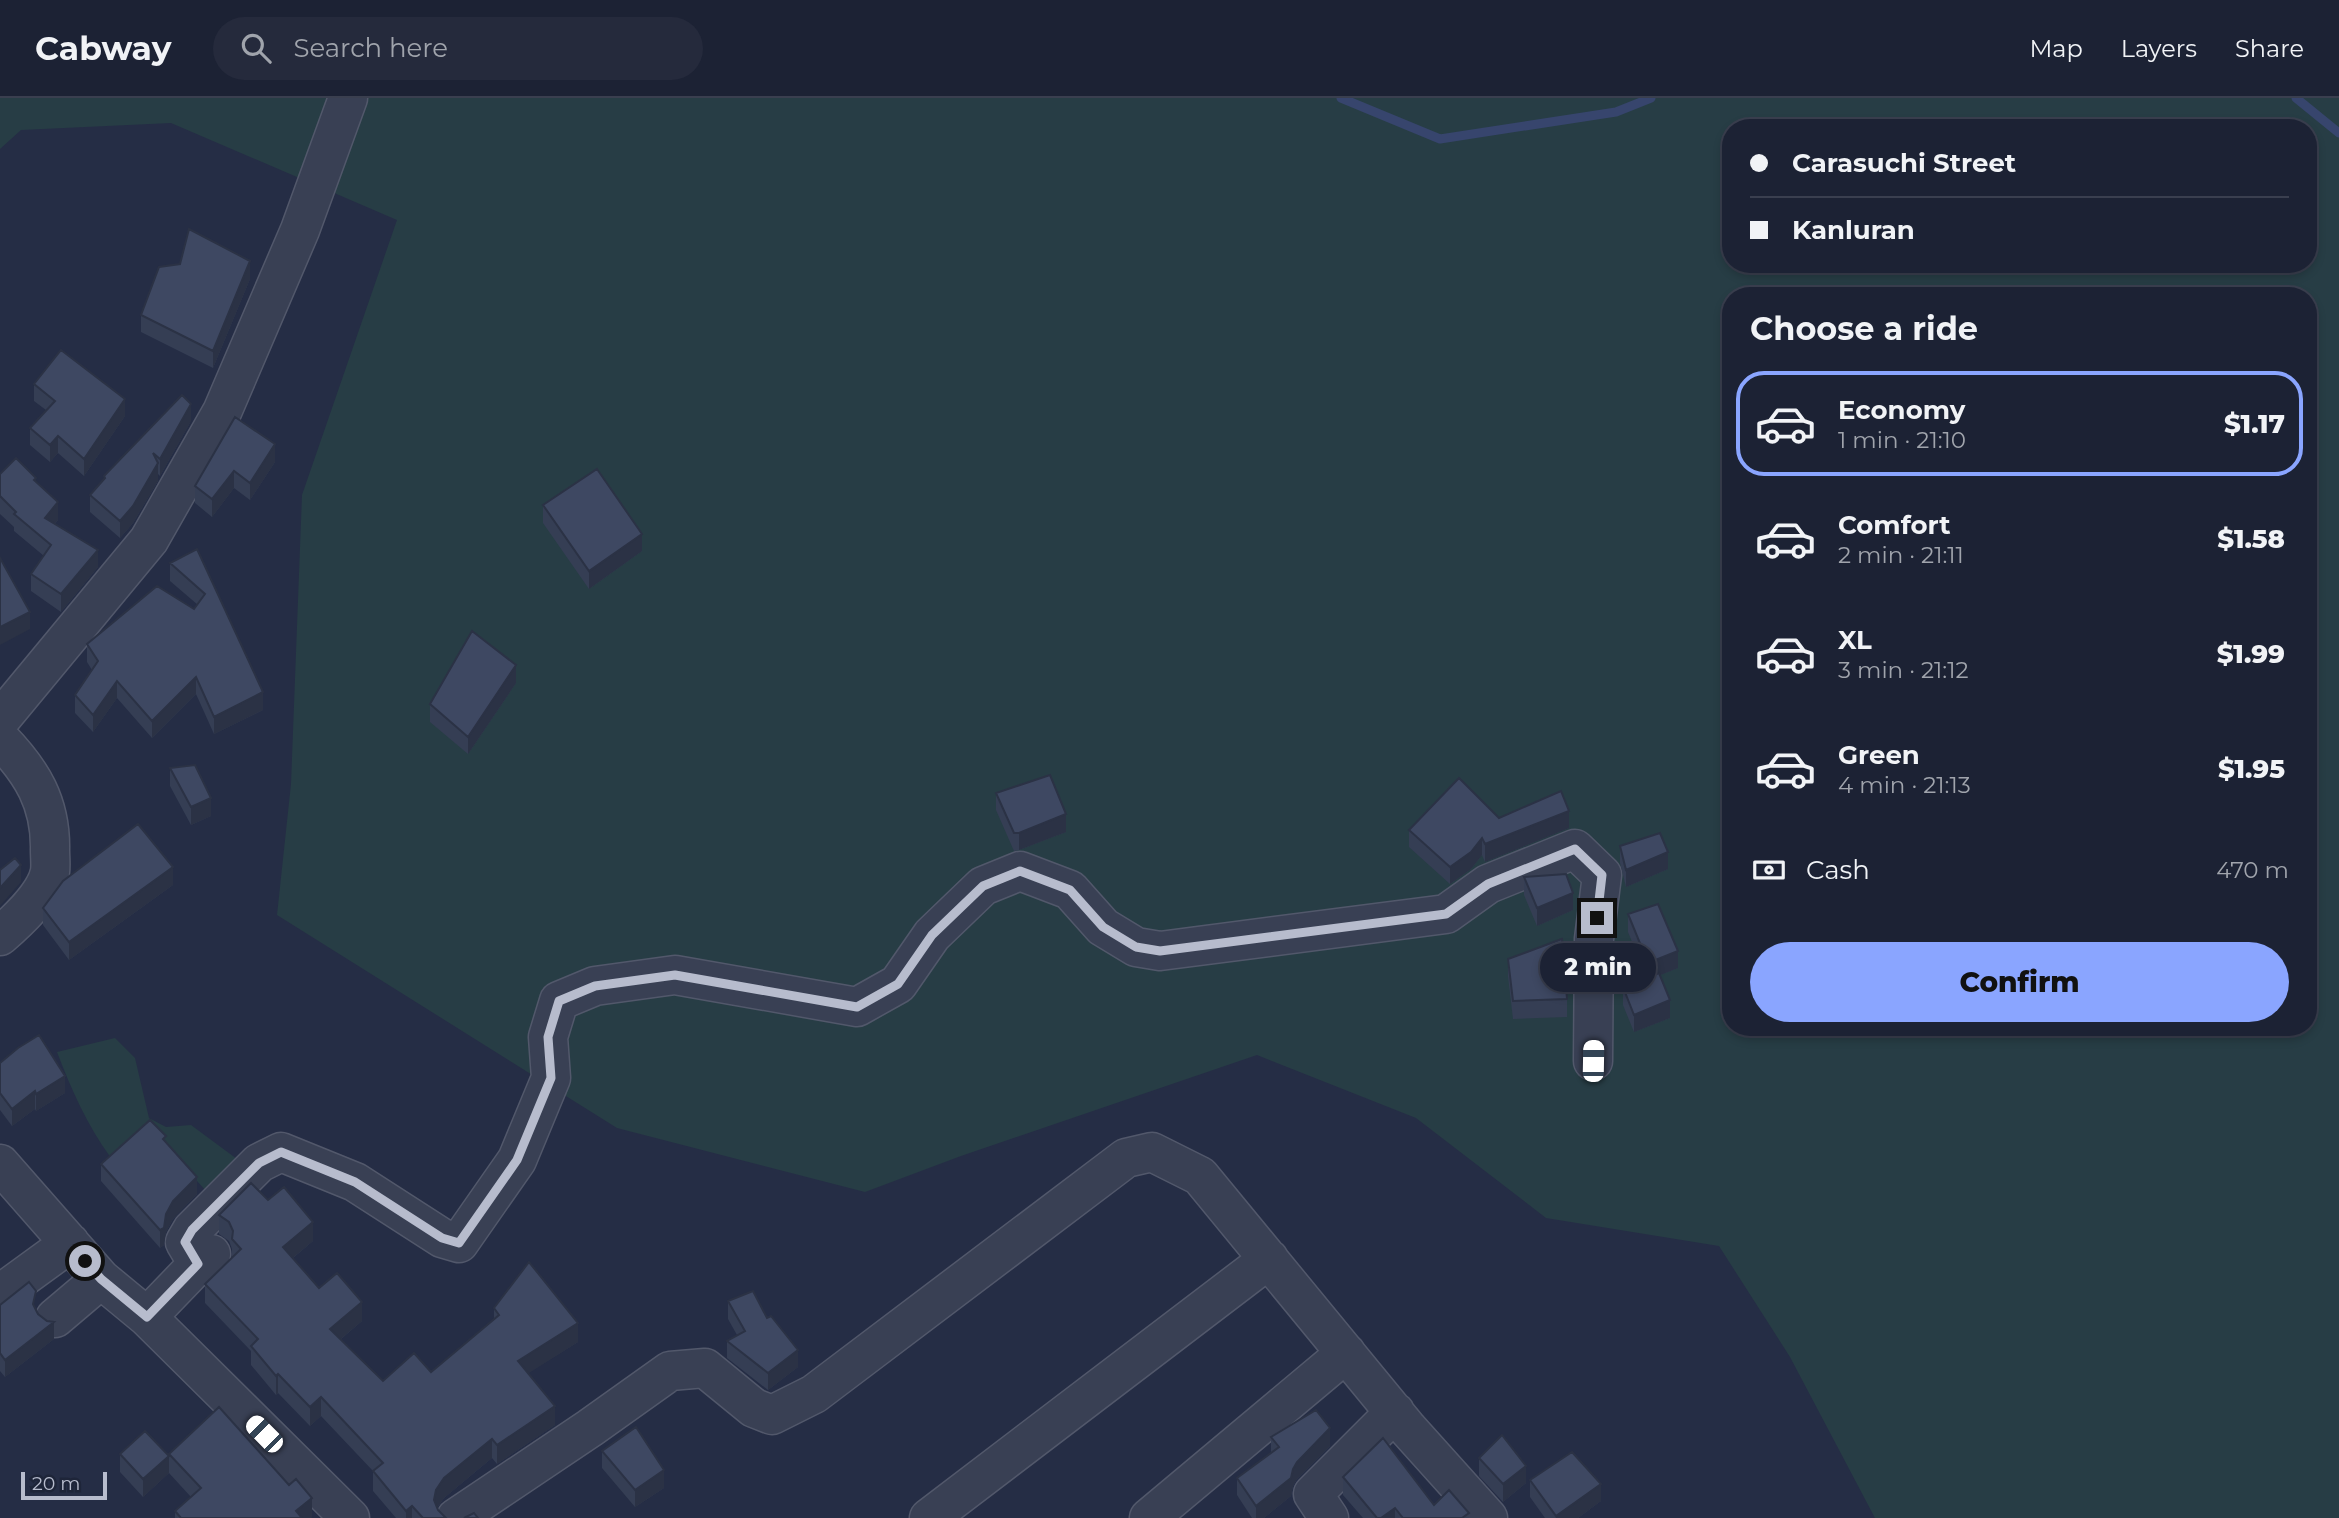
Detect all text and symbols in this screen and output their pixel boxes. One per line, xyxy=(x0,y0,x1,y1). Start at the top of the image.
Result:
search box xyxy=(213,17,703,80)
text: Cabway xyxy=(35,28,171,68)
icon: search xyxy=(237,29,275,67)
text: Search here xyxy=(293,32,448,64)
text: Map xyxy=(2029,34,2083,63)
text: Layers xyxy=(2121,34,2197,63)
text: Share xyxy=(2235,34,2304,63)
text: Carasuchi Street xyxy=(1792,147,2016,179)
text: Kanluran xyxy=(1792,214,1915,246)
text: Choose a ride xyxy=(1750,309,1978,348)
icon: car xyxy=(1754,392,1817,455)
text: Economy xyxy=(1838,394,1965,426)
text: $1.17 xyxy=(2224,408,2285,440)
text: 1 min · 21:10 xyxy=(1838,426,1966,454)
icon: car xyxy=(1754,507,1817,570)
text: Comfort xyxy=(1838,509,1950,541)
text: $1.58 xyxy=(2217,523,2285,555)
text: 2 min · 21:11 xyxy=(1838,541,1964,569)
icon: car xyxy=(1754,622,1817,685)
text: XL xyxy=(1838,624,1872,656)
text: $1.99 xyxy=(2217,638,2285,670)
text: 3 min · 21:12 xyxy=(1838,656,1969,684)
icon: car xyxy=(1754,737,1817,800)
text: Green xyxy=(1838,739,1920,771)
text: $1.95 xyxy=(2218,753,2285,785)
text: 4 min · 21:13 xyxy=(1838,771,1971,799)
icon: cash xyxy=(1750,851,1788,889)
text: Cash xyxy=(1806,854,1870,886)
text: 470 m xyxy=(2216,856,2289,884)
route end xyxy=(1581,902,1613,934)
callout: 2 min xyxy=(1539,942,1655,992)
button: Confirm xyxy=(1750,942,2289,1022)
text: 2 min xyxy=(1564,953,1632,981)
car xyxy=(1583,1040,1604,1082)
route start xyxy=(69,1245,101,1277)
car xyxy=(242,1412,287,1456)
scale bar xyxy=(21,1469,107,1501)
text: 20 m xyxy=(32,1472,80,1495)

